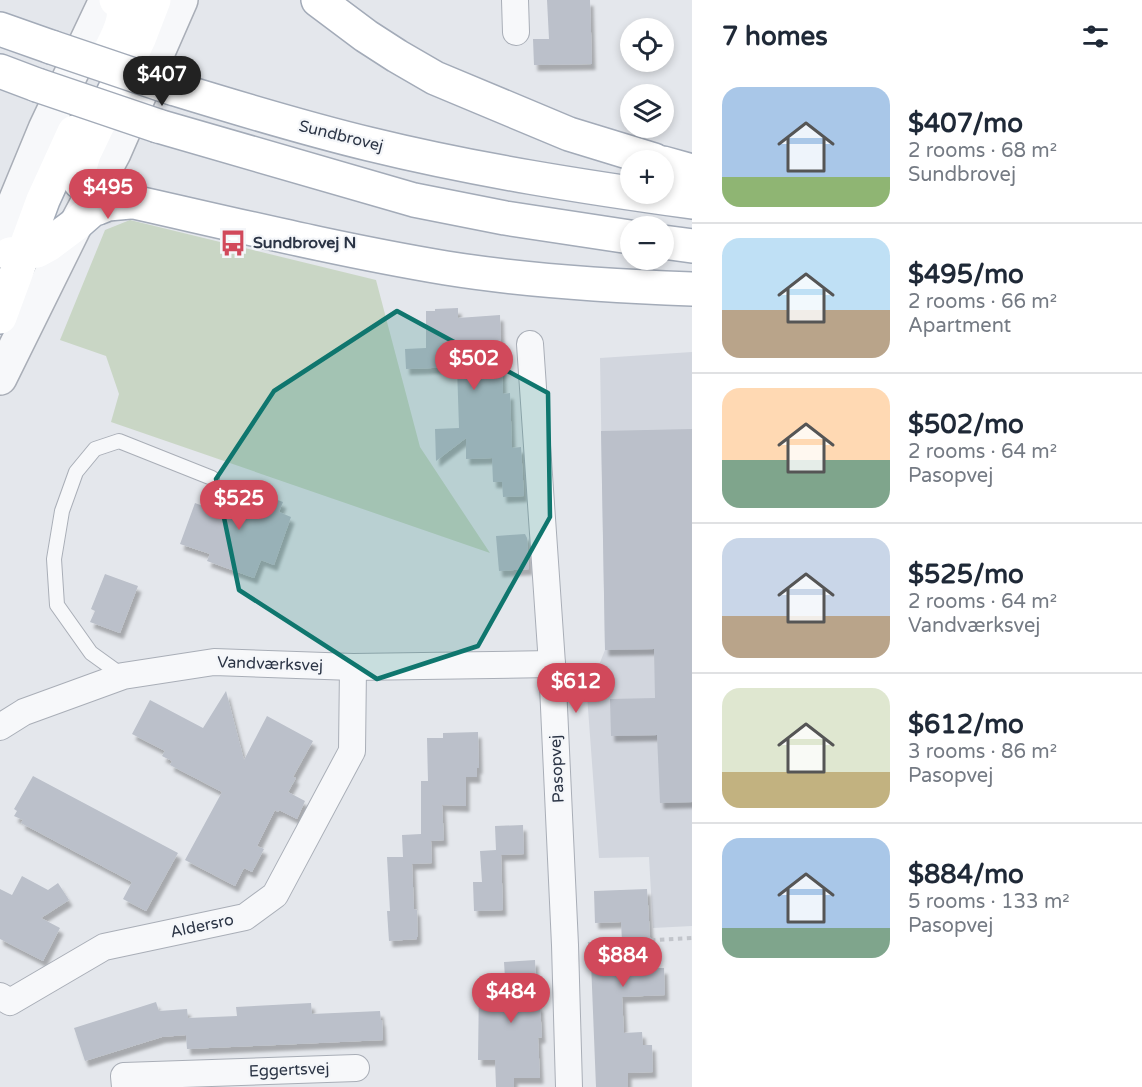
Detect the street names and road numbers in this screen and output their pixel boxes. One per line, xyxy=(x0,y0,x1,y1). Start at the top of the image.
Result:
street label: Sundbrovej xyxy=(297,116,385,156)
street label: Vandværksvej xyxy=(217,652,323,676)
street label: Pasopvej xyxy=(545,734,569,804)
street label: Aldersro xyxy=(168,910,236,942)
street label: Eggertsvej xyxy=(248,1059,330,1081)

